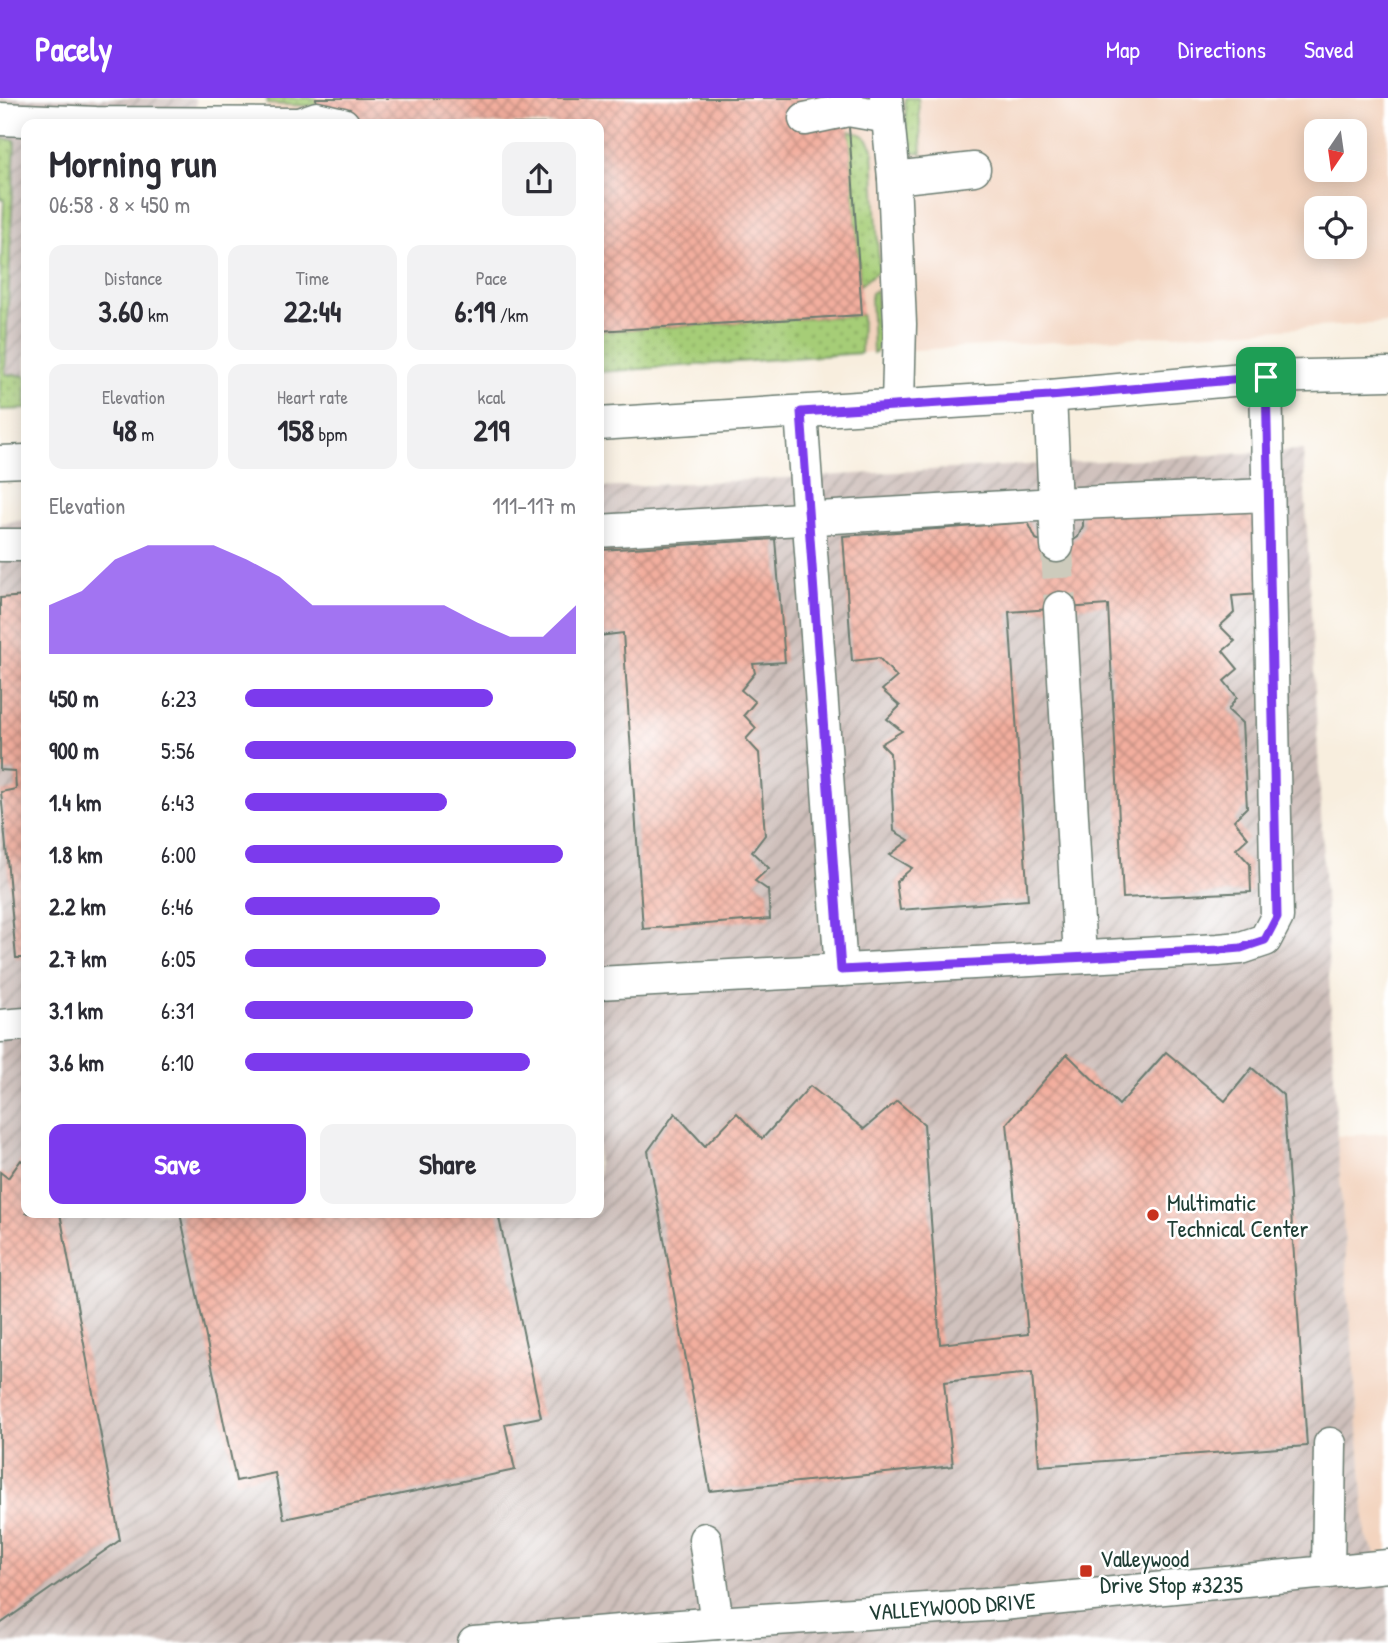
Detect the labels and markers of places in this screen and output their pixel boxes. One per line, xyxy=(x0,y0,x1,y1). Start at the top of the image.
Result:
pin xyxy=(1236,347,1296,407)
place label: Multimatic Technical Center xyxy=(1167,1187,1309,1244)
marker: Multimatic Technical Center xyxy=(1145,1207,1161,1223)
place label: Valleywood Drive Stop #3235 xyxy=(1100,1543,1243,1600)
marker: Valleywood Drive Stop #3235 xyxy=(1078,1563,1094,1579)

